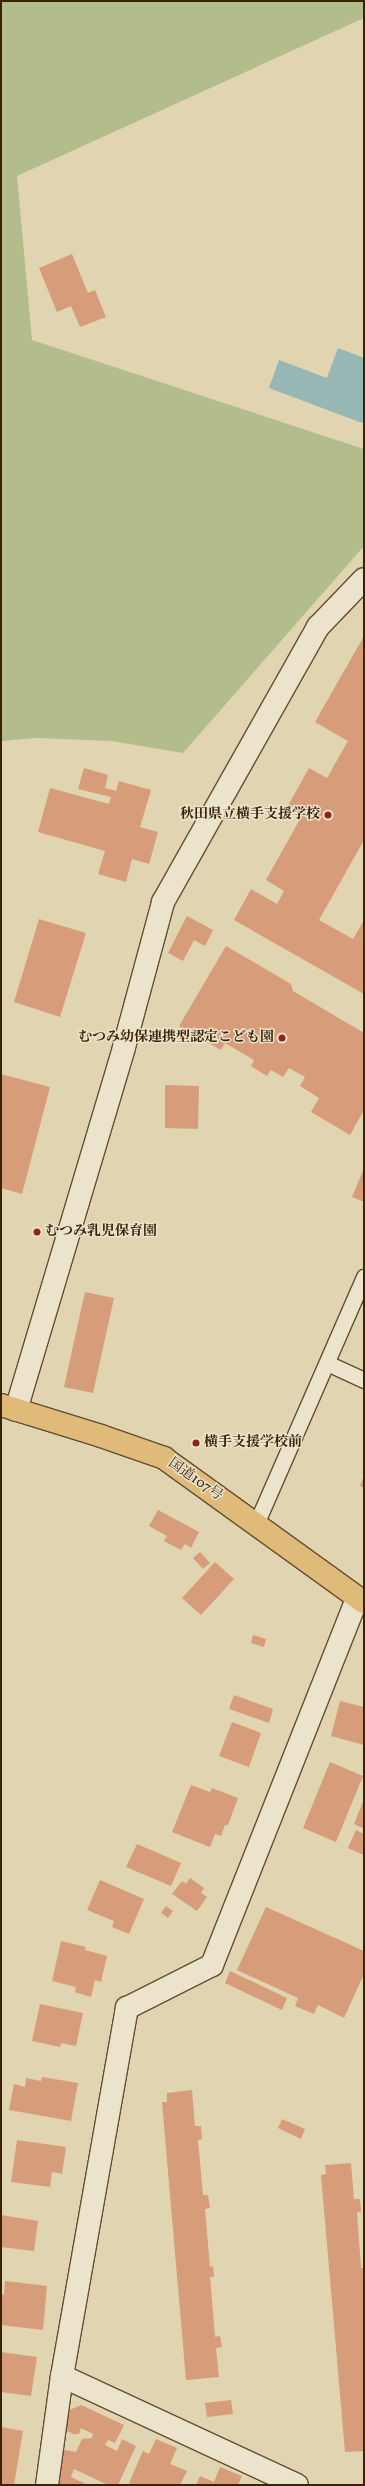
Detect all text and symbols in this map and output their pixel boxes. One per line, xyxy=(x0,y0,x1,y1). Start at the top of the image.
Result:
place label: 秋田県立横手支援学校 xyxy=(180,807,320,823)
marker: 秋田県立横手支援学校 xyxy=(323,810,333,820)
place label: むつみ幼保連携型認定こども園 xyxy=(78,1030,274,1046)
marker: むつみ幼保連携型認定こども園 xyxy=(277,1033,287,1043)
place label: むつみ乳児保育園 xyxy=(45,1224,157,1240)
marker: むつみ乳児保育園 xyxy=(32,1227,42,1237)
place label: 横手支援学校前 xyxy=(204,1435,302,1451)
marker: 横手支援学校前 xyxy=(191,1438,201,1448)
street label: 国道107号 xyxy=(165,1455,225,1505)

